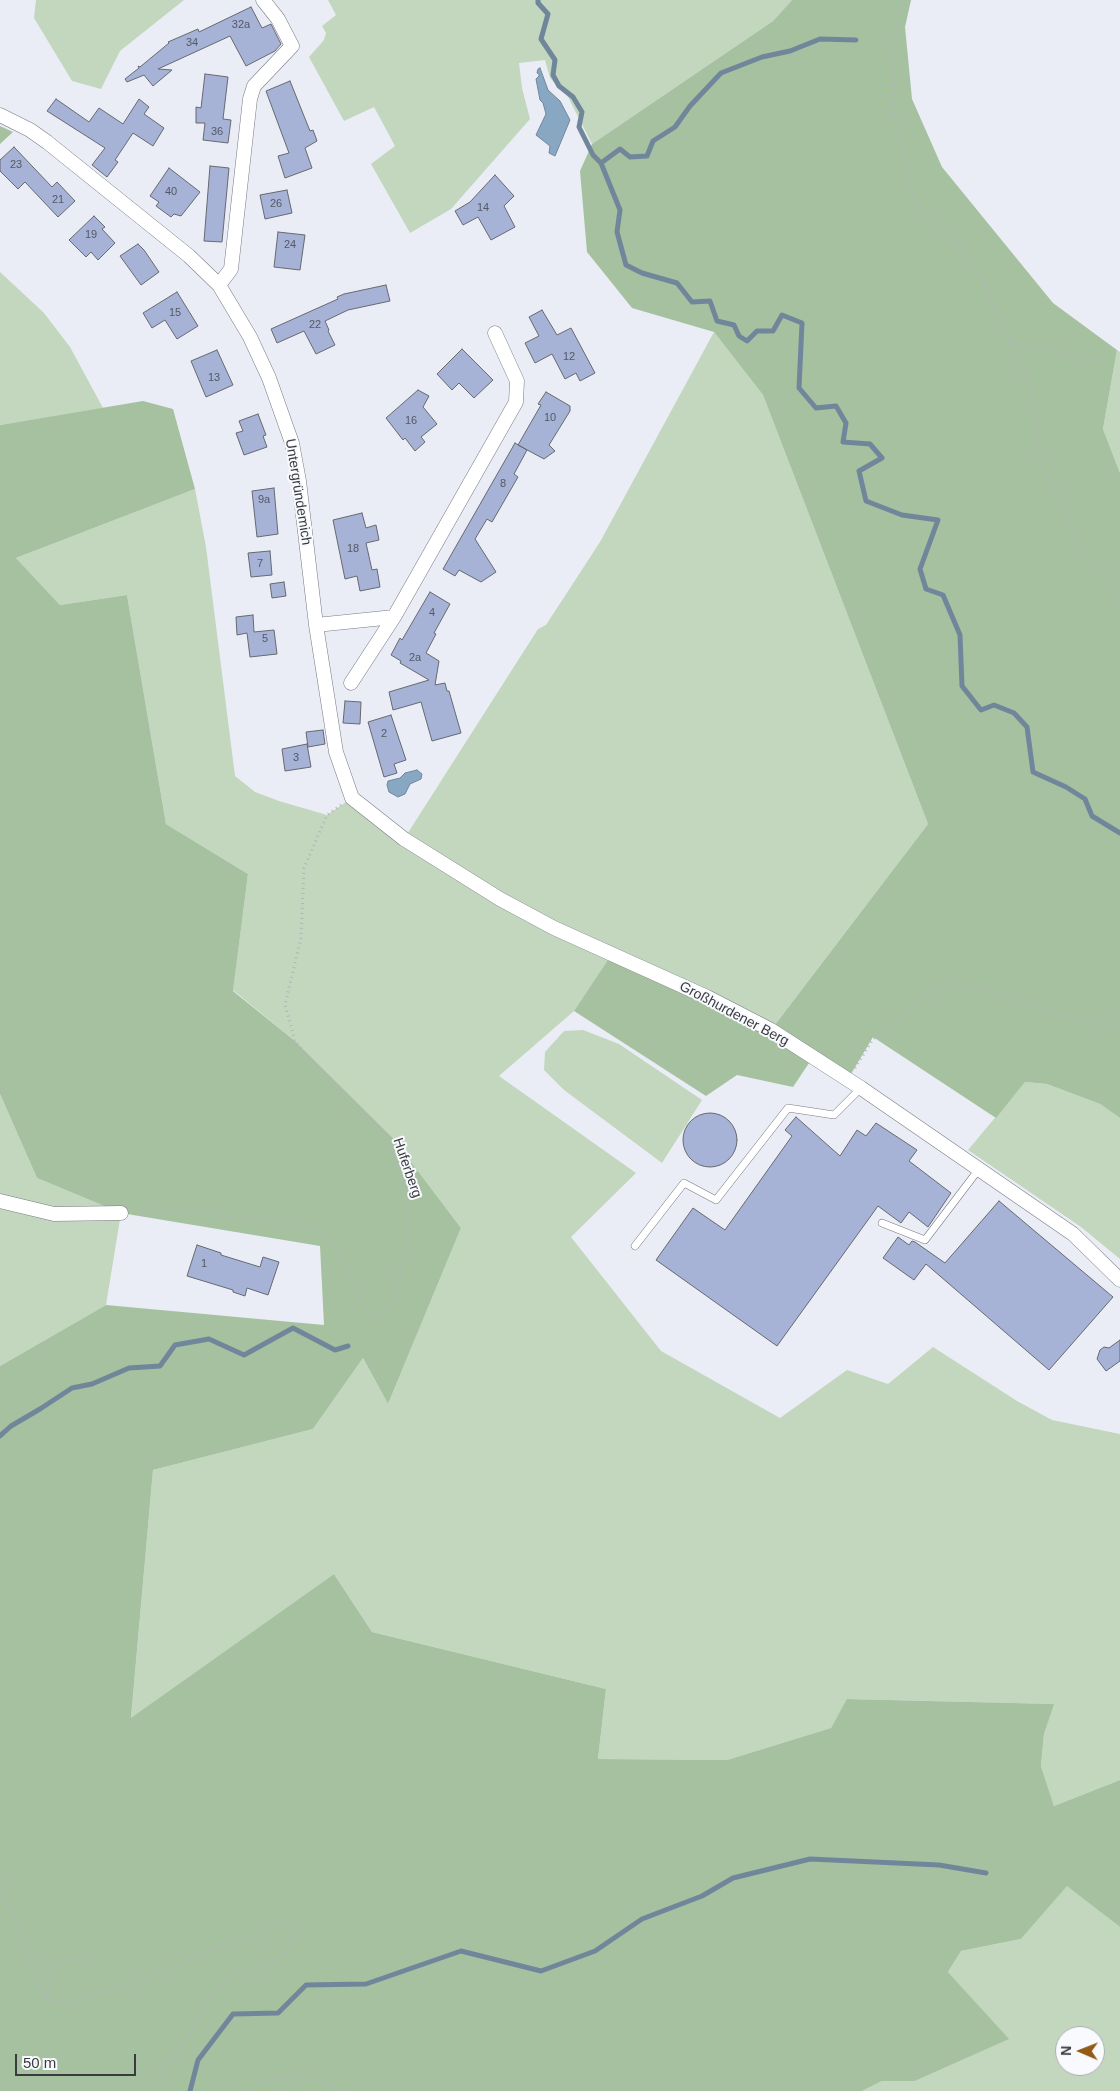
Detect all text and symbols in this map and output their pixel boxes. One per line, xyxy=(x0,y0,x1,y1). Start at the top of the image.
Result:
house number: 32a xyxy=(232,18,250,32)
house number: 34 xyxy=(186,36,198,50)
house number: 36 xyxy=(211,125,223,139)
house number: 23 xyxy=(10,158,22,172)
house number: 40 xyxy=(165,185,177,199)
house number: 21 xyxy=(52,193,64,207)
house number: 26 xyxy=(270,197,282,211)
house number: 14 xyxy=(477,201,489,215)
house number: 19 xyxy=(85,228,97,242)
house number: 24 xyxy=(284,238,296,252)
house number: 15 xyxy=(169,306,181,320)
house number: 22 xyxy=(309,318,321,332)
house number: 12 xyxy=(563,350,575,364)
house number: 13 xyxy=(208,371,220,385)
house number: 10 xyxy=(544,411,556,425)
house number: 16 xyxy=(405,414,417,428)
street label: Untergründemich xyxy=(281,438,315,546)
house number: 8 xyxy=(500,477,506,491)
house number: 9a xyxy=(258,493,270,507)
house number: 18 xyxy=(347,542,359,556)
house number: 7 xyxy=(257,557,263,571)
house number: 4 xyxy=(429,606,435,620)
house number: 5 xyxy=(262,632,268,646)
house number: 2a xyxy=(409,651,421,665)
house number: 2 xyxy=(381,727,387,741)
house number: 3 xyxy=(293,751,299,765)
street label: Großhurdener Berg xyxy=(676,978,792,1050)
street label: Huferberg xyxy=(389,1136,425,1200)
house number: 1 xyxy=(201,1257,207,1271)
north arrow xyxy=(1055,2026,1105,2076)
scale bar xyxy=(18,2044,139,2076)
text: N xyxy=(1058,2046,1074,2056)
text: 50 m xyxy=(23,2054,56,2071)

